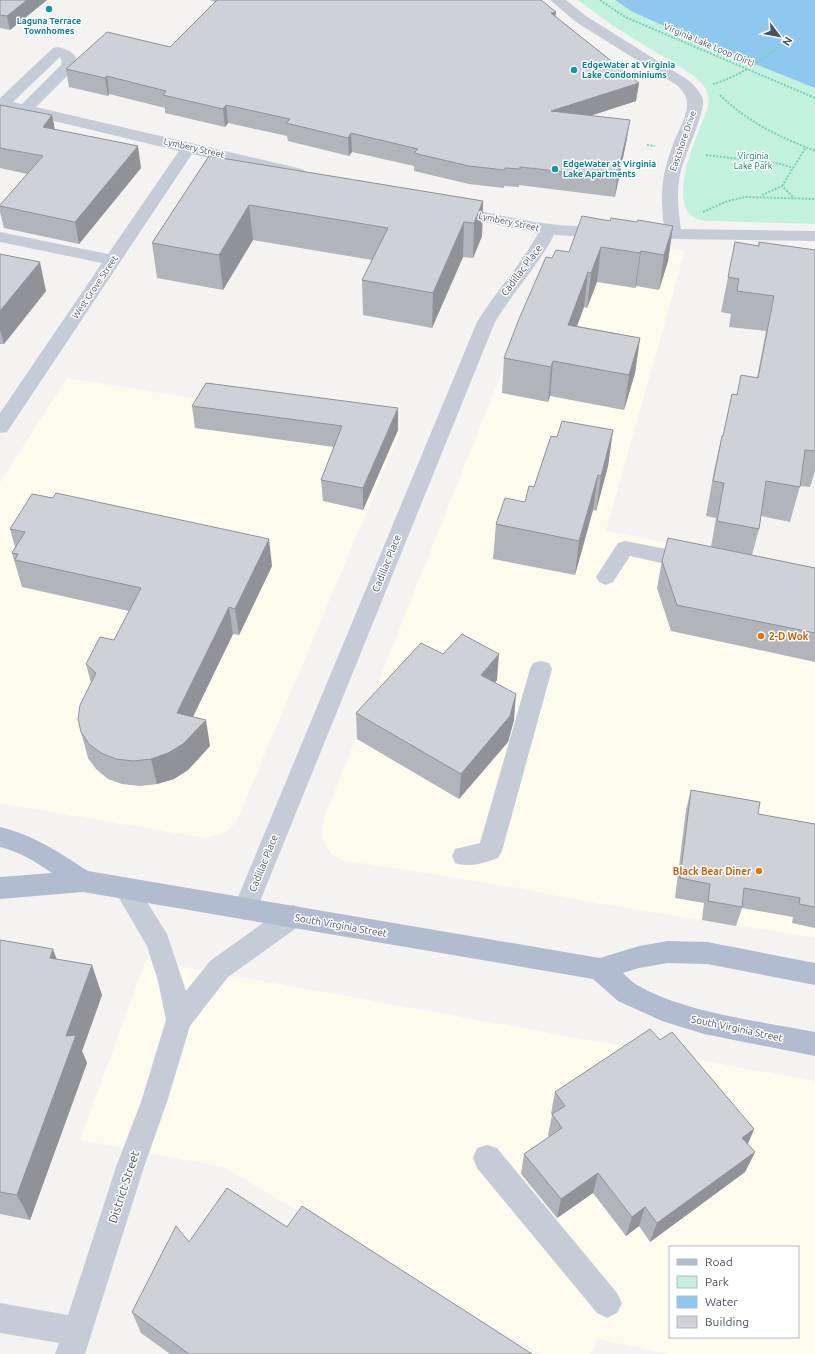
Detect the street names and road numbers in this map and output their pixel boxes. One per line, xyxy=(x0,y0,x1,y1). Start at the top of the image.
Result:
street label: Virginia Lake Loop (Dirt) xyxy=(662,21,756,69)
street label: Eastshore Drive xyxy=(668,110,698,172)
street label: Lymbery Street xyxy=(163,136,226,160)
street label: Lymbery Street xyxy=(478,211,541,233)
street label: Cadillac Place xyxy=(499,243,544,298)
street label: West Grove Street xyxy=(70,253,120,320)
street label: Cadillac Place xyxy=(370,533,403,593)
street label: Cadillac Place xyxy=(247,833,280,893)
street label: South Virginia Street xyxy=(294,912,388,939)
street label: South Virginia Street xyxy=(690,1013,784,1044)
street label: District Street xyxy=(106,1149,141,1225)

